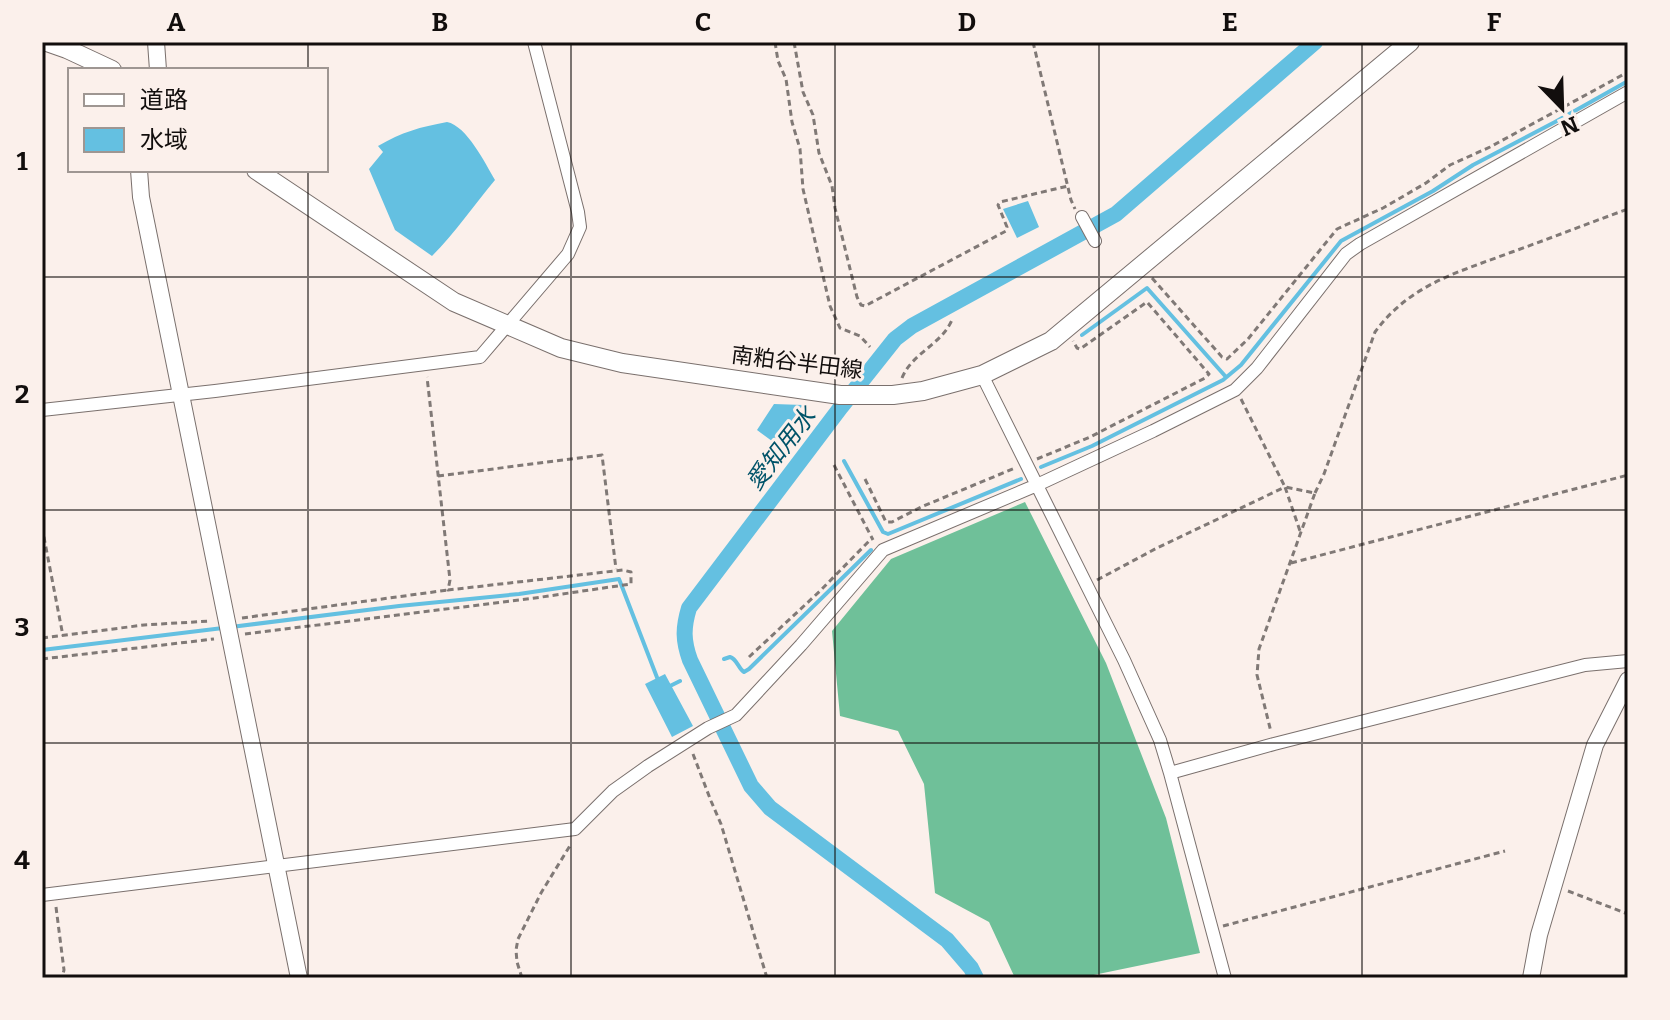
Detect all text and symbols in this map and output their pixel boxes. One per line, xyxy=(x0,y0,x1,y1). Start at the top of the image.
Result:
text: A xyxy=(167,7,186,38)
text: B xyxy=(432,7,448,38)
text: C xyxy=(695,7,711,38)
text: D xyxy=(958,7,976,38)
text: E xyxy=(1222,7,1238,38)
text: F xyxy=(1487,7,1502,38)
legend xyxy=(68,68,328,172)
north arrow xyxy=(1522,68,1602,148)
text: 道路 xyxy=(140,86,188,114)
text: N xyxy=(1557,110,1583,142)
text: 水域 xyxy=(140,126,188,154)
text: 1 xyxy=(16,146,28,177)
street label: 南粕谷半田線 xyxy=(730,341,864,384)
text: 2 xyxy=(15,379,29,410)
water label: 愛知用水 xyxy=(740,400,823,495)
text: 3 xyxy=(15,612,29,643)
text: 4 xyxy=(14,845,30,876)

